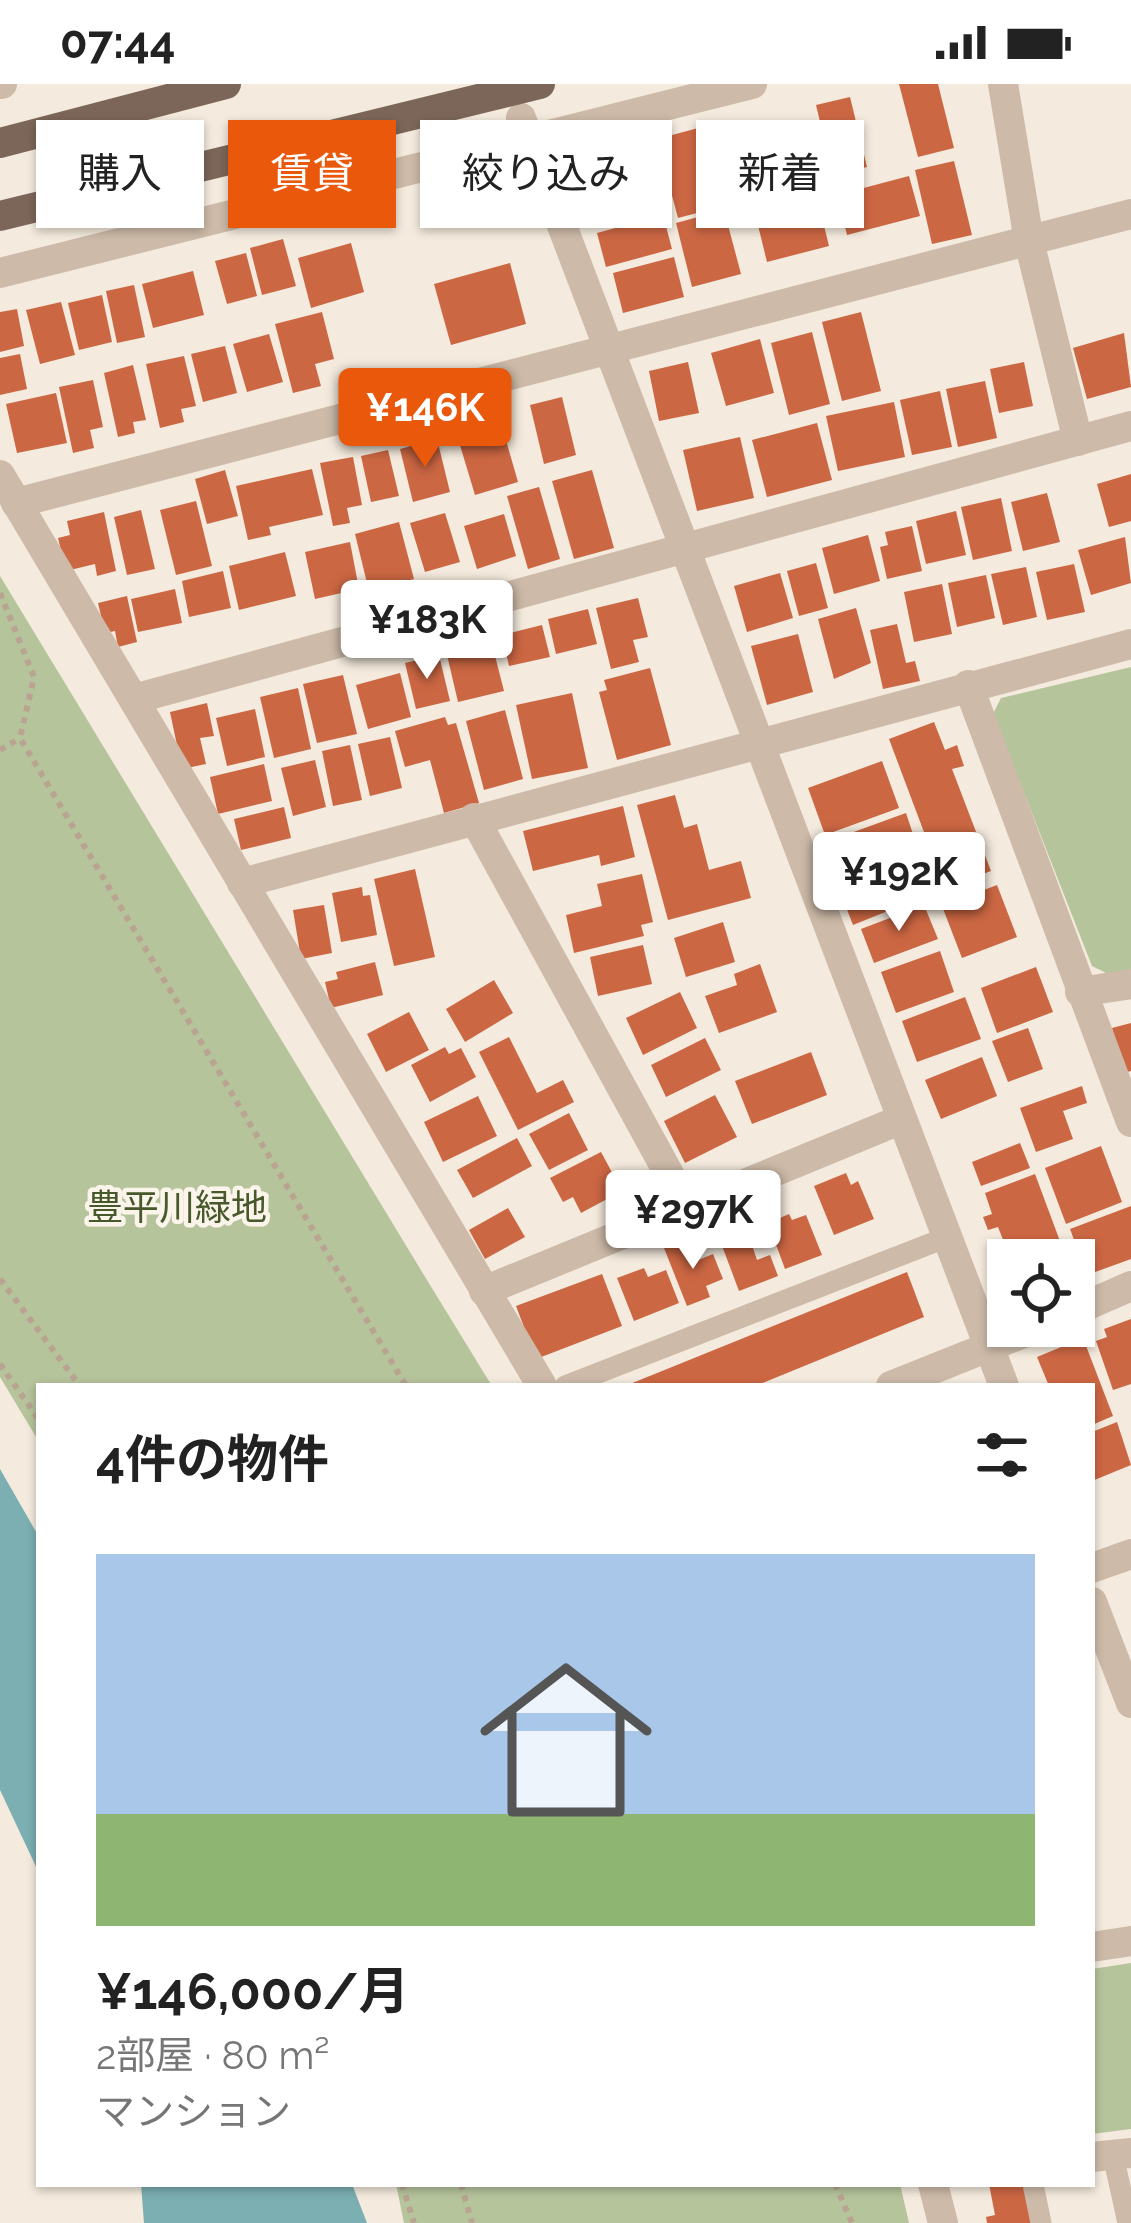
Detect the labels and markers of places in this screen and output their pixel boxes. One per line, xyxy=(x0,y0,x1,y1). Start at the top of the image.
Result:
pin: ¥146K xyxy=(341,368,509,470)
pin: ¥183K xyxy=(343,580,511,682)
pin: ¥192K xyxy=(815,832,983,934)
pin: ¥297K xyxy=(609,1170,777,1272)

